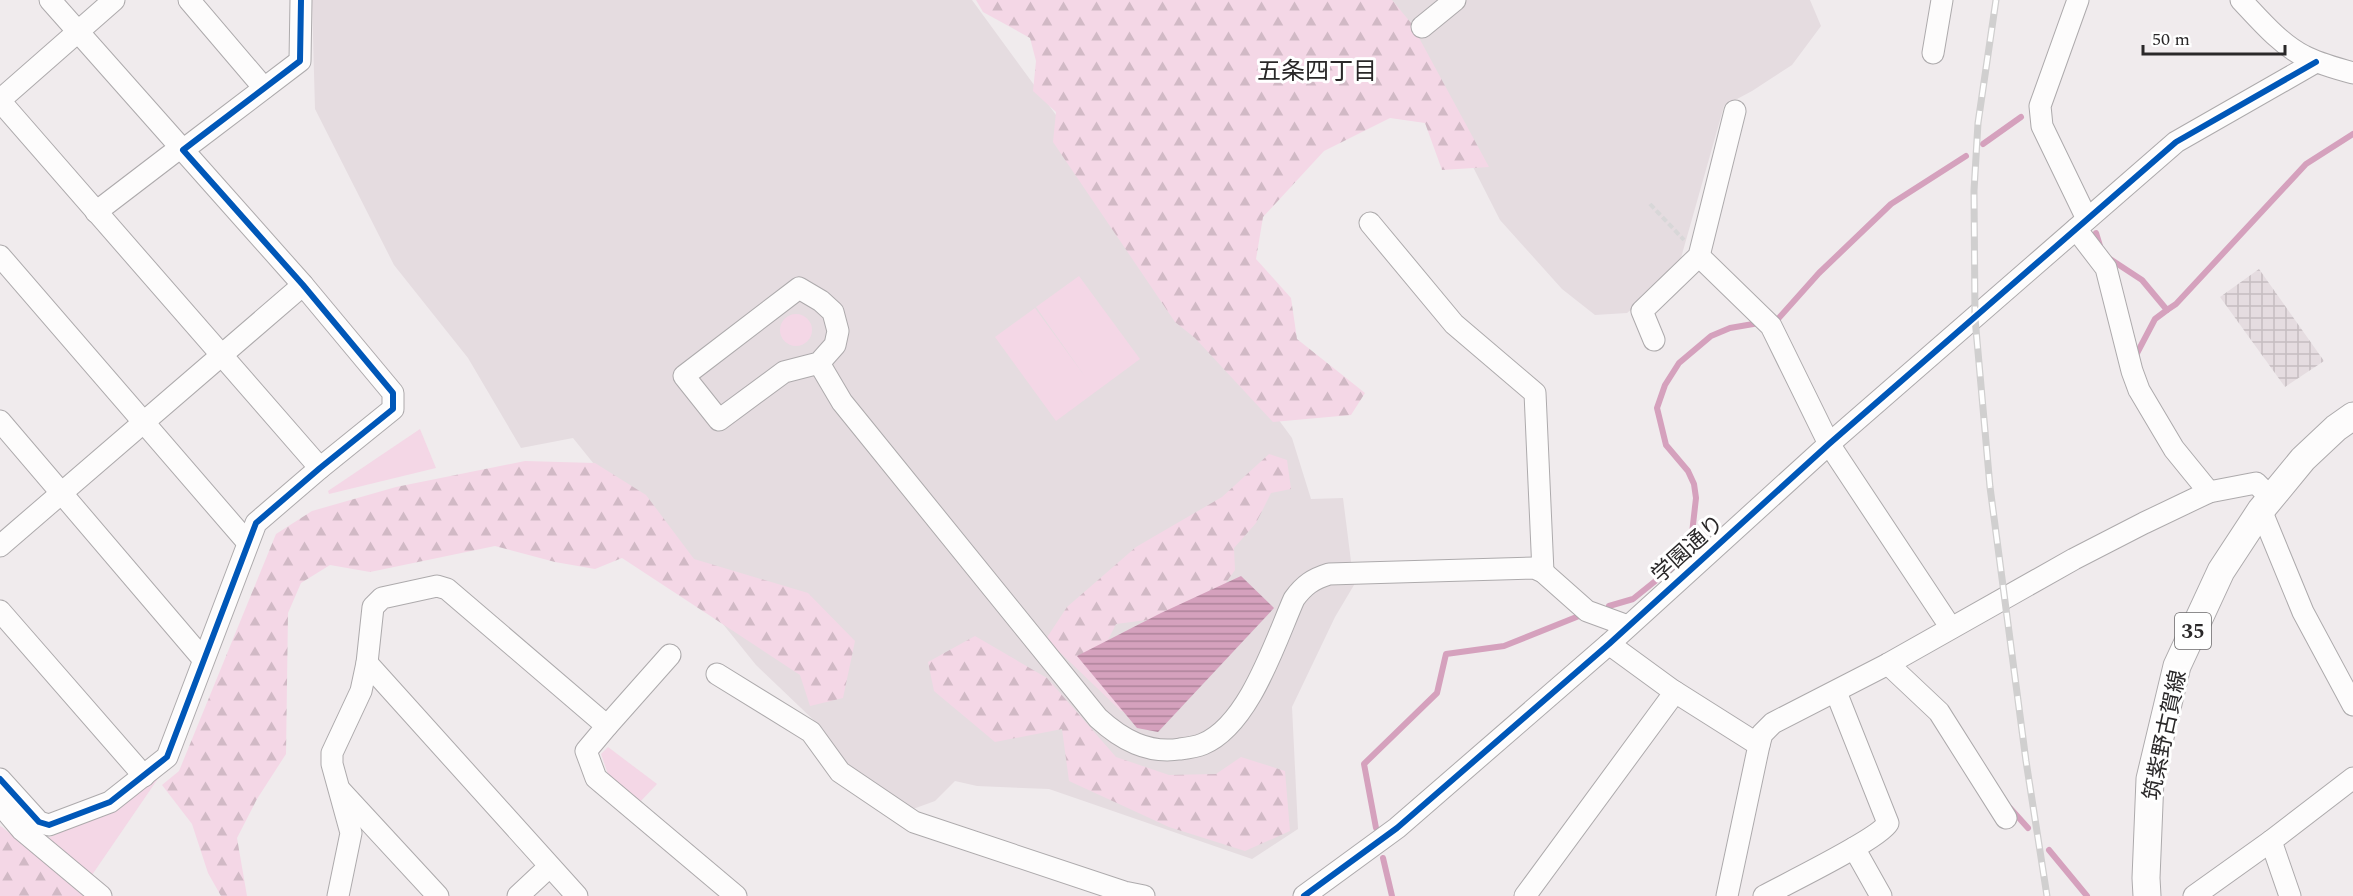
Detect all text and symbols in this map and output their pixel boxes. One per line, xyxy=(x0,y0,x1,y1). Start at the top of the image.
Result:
scale bar xyxy=(2143,18,2286,56)
text: 50 m xyxy=(2152,26,2190,53)
district label: 五条四丁目 xyxy=(1257,54,1377,90)
street label: 学園通り xyxy=(1644,507,1732,591)
road number: 35 xyxy=(2175,613,2211,649)
street label: 筑紫野古賀線 xyxy=(2136,667,2195,803)

